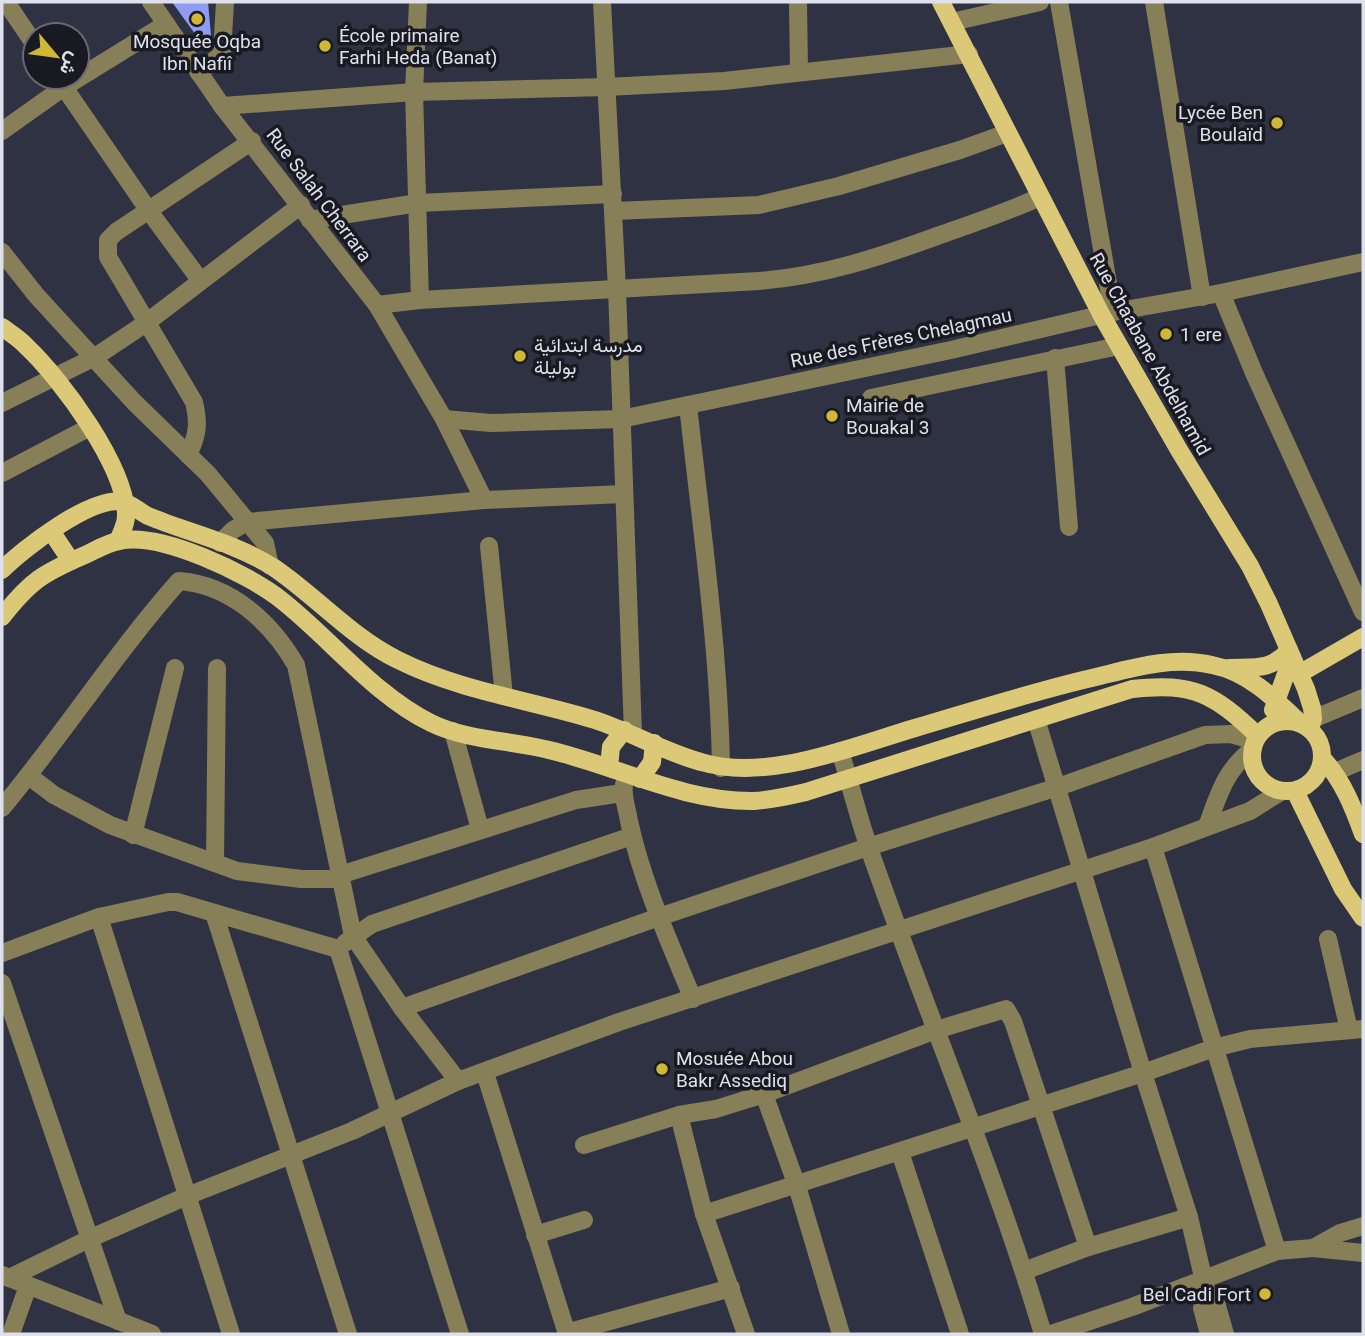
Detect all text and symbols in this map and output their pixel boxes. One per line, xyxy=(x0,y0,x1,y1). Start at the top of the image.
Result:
marker: Mosquée Oqba Ibn Nafiî xyxy=(189,11,205,27)
north arrow xyxy=(21,21,91,91)
place label: École primaire Farhi Heda (Banat) xyxy=(339,24,498,69)
place label: Mosquée Oqba Ibn Nafiî xyxy=(133,30,261,75)
marker: École primaire Farhi Heda (Banat) xyxy=(317,38,333,54)
text: ش xyxy=(55,48,86,80)
place label: Lycée Ben Boulaïd xyxy=(1178,101,1263,146)
marker: Lycée Ben Boulaïd xyxy=(1269,115,1285,131)
street label: Rue Salah Cherrara xyxy=(261,124,377,266)
street label: Rue Chaabane Abdelhamid xyxy=(1085,249,1215,459)
street label: Rue des Frères Chelagmau xyxy=(788,303,1014,373)
place label: 1 ere xyxy=(1180,323,1222,346)
marker: 1 ere xyxy=(1158,326,1174,342)
place label: مدرسة ابتدائية بوليلة xyxy=(534,334,643,379)
marker: مدرسة ابتدائية بوليلة xyxy=(512,348,528,364)
place label: Mairie de Bouakal 3 xyxy=(846,394,929,439)
marker: Mairie de Bouakal 3 xyxy=(824,408,840,424)
place label: Mosuée Abou Bakr Assediq xyxy=(676,1047,793,1092)
marker: Mosuée Abou Bakr Assediq xyxy=(654,1061,670,1077)
place label: Bel Cadi Fort xyxy=(1143,1283,1251,1306)
marker: Bel Cadi Fort xyxy=(1257,1286,1273,1302)

